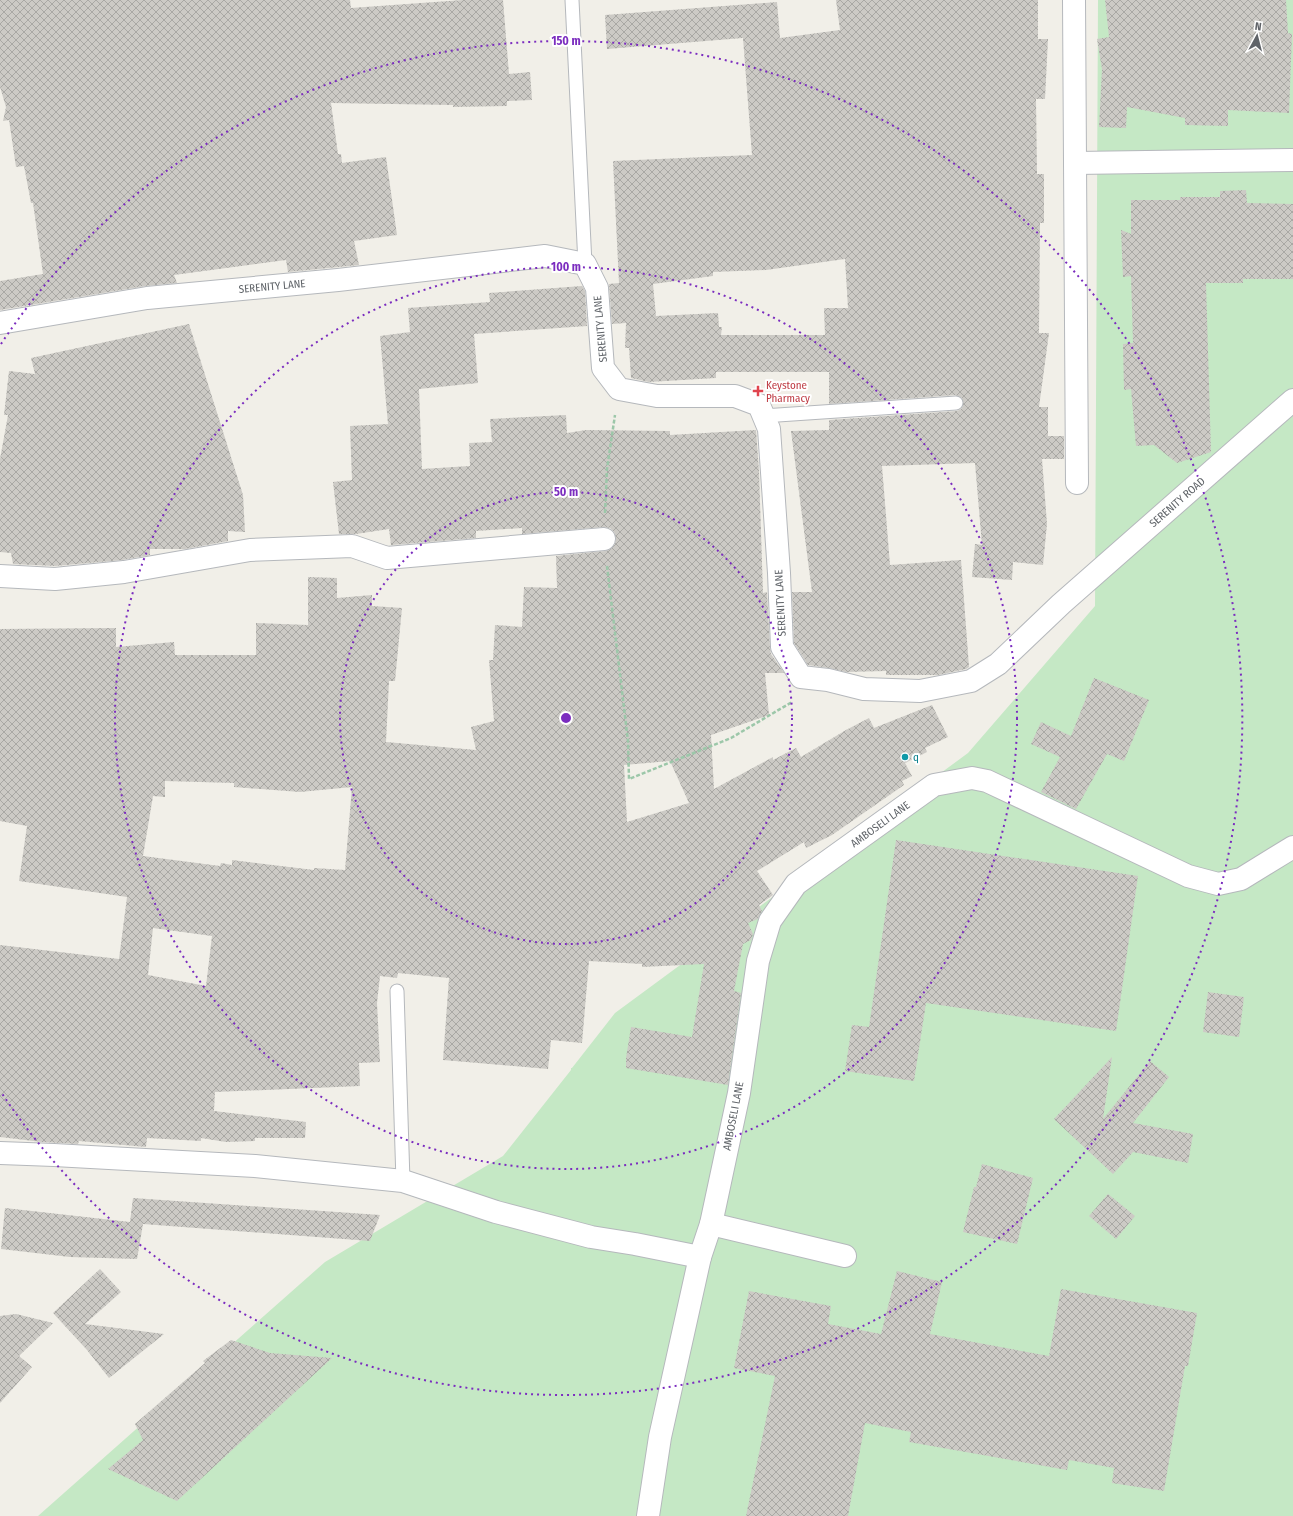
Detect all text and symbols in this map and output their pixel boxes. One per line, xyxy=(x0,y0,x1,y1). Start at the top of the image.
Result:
north arrow xyxy=(1237,16,1277,56)
text: N xyxy=(1254,20,1262,33)
text: 150 m xyxy=(551,34,581,48)
text: 100 m xyxy=(551,260,581,274)
street label: SERENITY LANE xyxy=(238,277,306,296)
street label: SERENITY LANE xyxy=(591,295,610,363)
place label: Keystone Pharmacy xyxy=(766,379,810,405)
marker: Keystone Pharmacy xyxy=(753,386,763,396)
street label: SERENITY ROAD xyxy=(1147,475,1208,530)
text: 50 m xyxy=(554,485,578,499)
street label: SERENITY LANE xyxy=(772,569,789,637)
centre of rings xyxy=(559,711,573,725)
place label: q xyxy=(913,751,919,764)
marker: q xyxy=(900,752,910,762)
street label: AMBOSELI LANE xyxy=(848,799,912,850)
street label: AMBOSELI LANE xyxy=(720,1081,747,1152)

